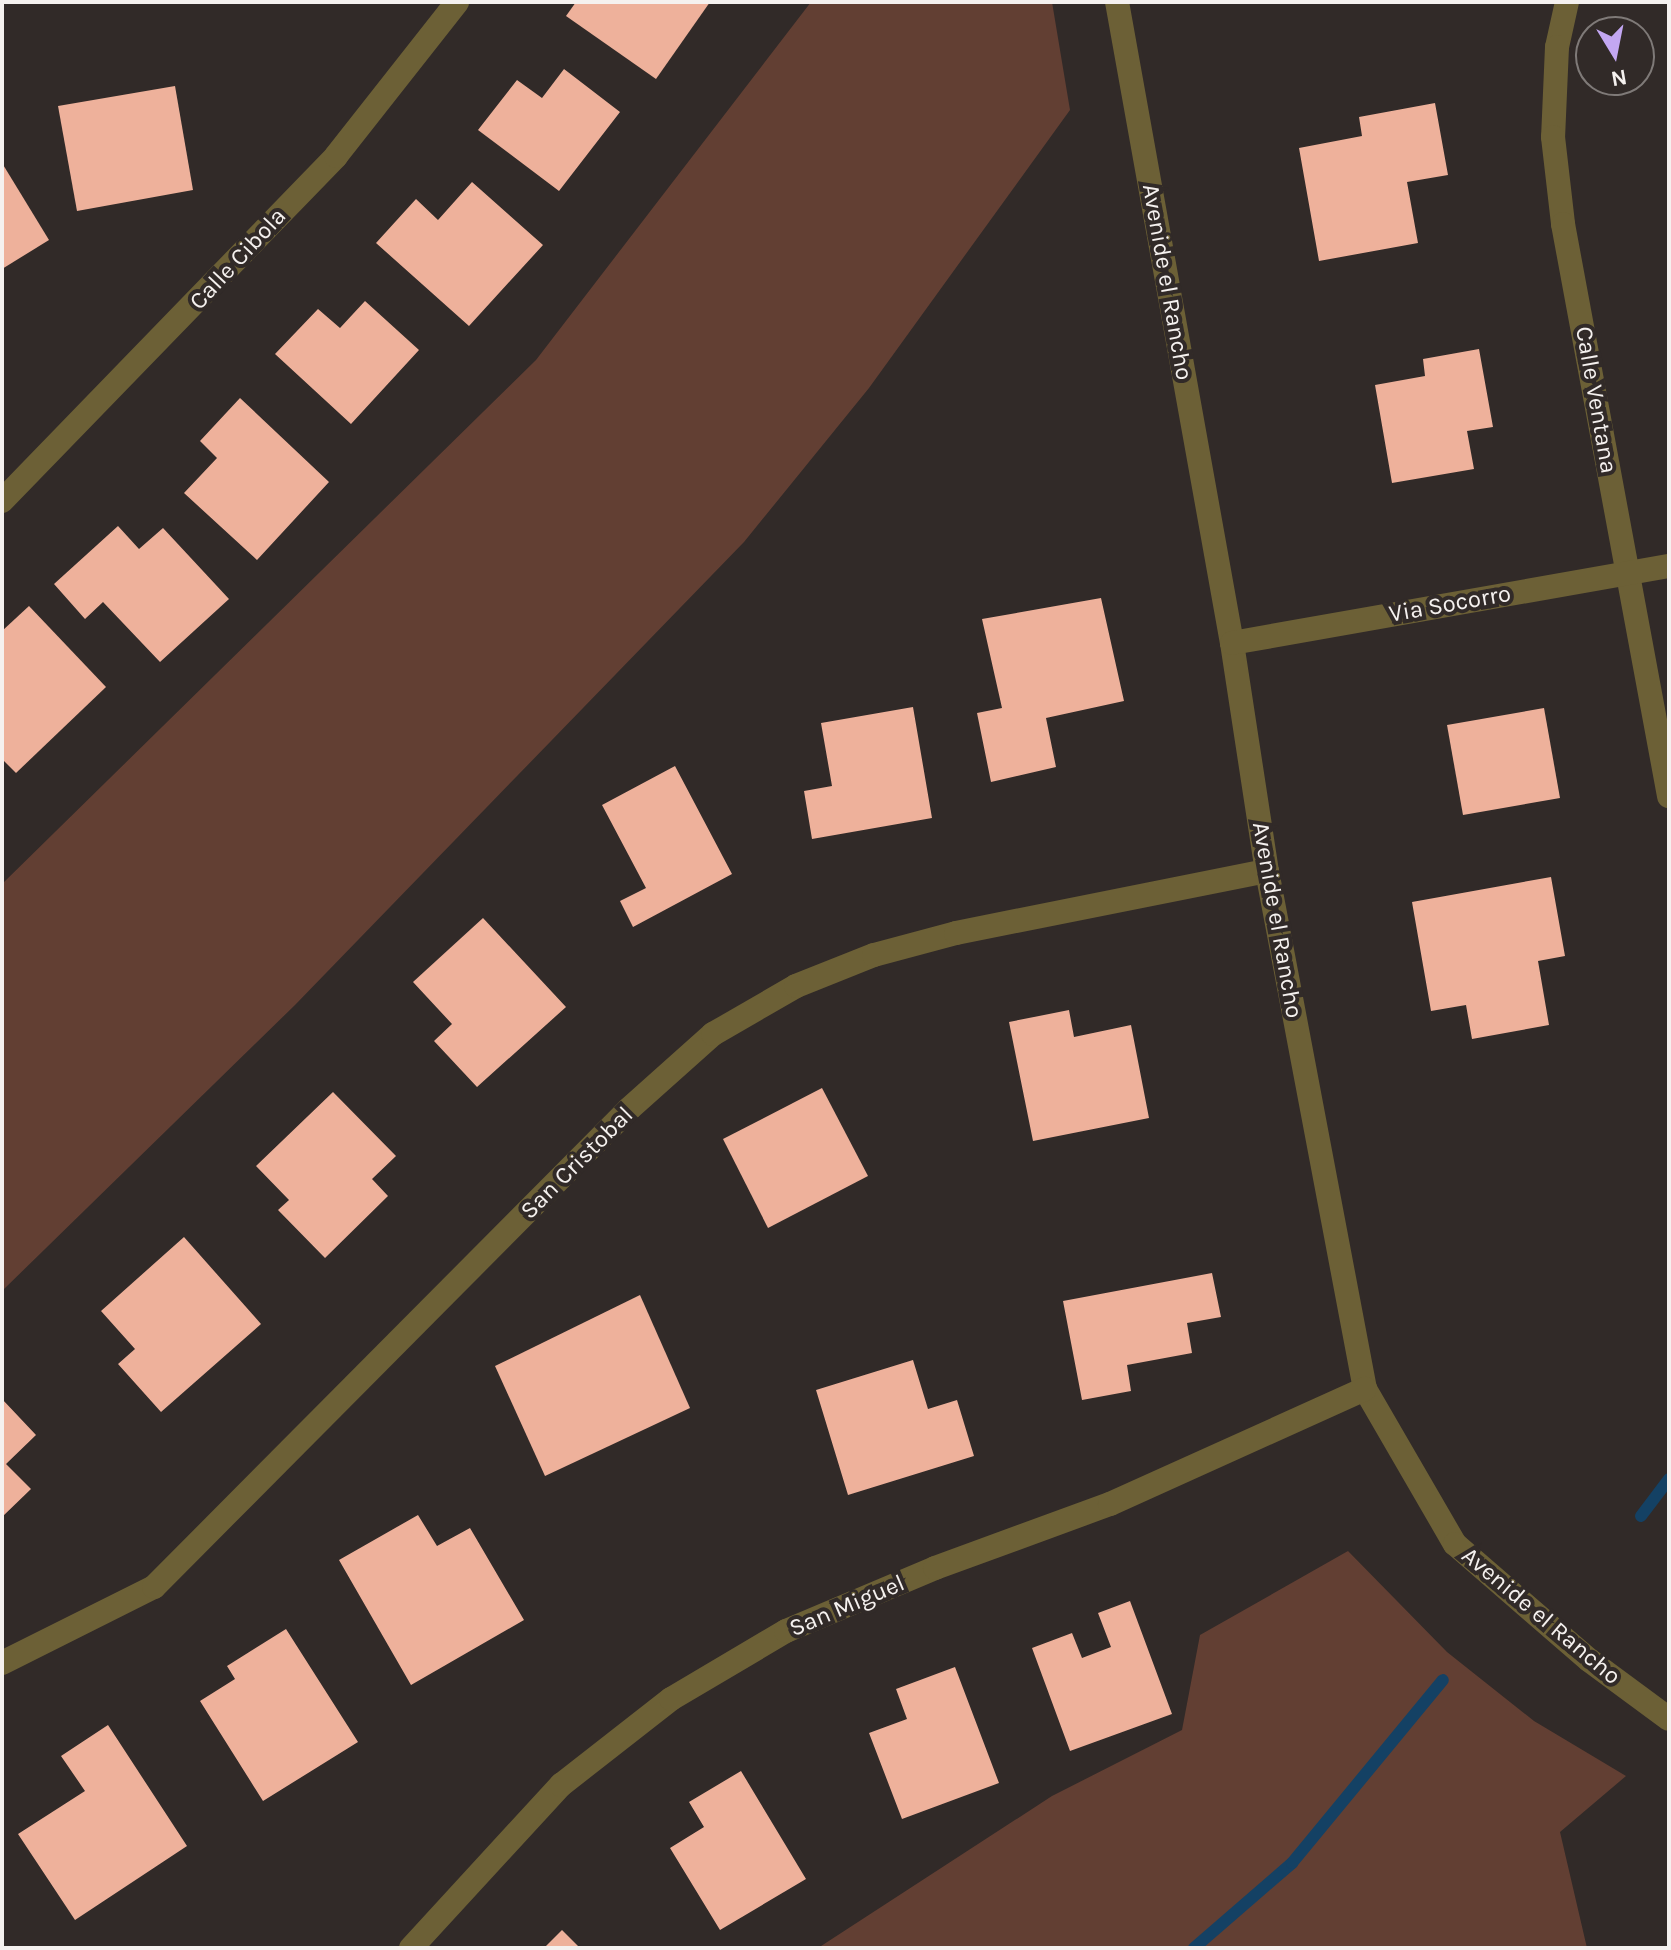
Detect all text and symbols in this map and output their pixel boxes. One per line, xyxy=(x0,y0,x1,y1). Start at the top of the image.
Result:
north arrow xyxy=(1575,16,1655,96)
text: N xyxy=(1609,63,1629,92)
street label: Avenide el Rancho xyxy=(1136,182,1198,382)
street label: Calle Cibola xyxy=(184,202,292,316)
street label: Calle Ventana xyxy=(1569,324,1623,476)
street label: Via Socorro xyxy=(1387,579,1513,629)
street label: Avenide el Rancho xyxy=(1246,820,1308,1020)
street label: San Cristobal xyxy=(515,1101,639,1225)
street label: Avenide el Rancho xyxy=(1456,1541,1626,1691)
street label: San Miguel xyxy=(785,1569,909,1643)

